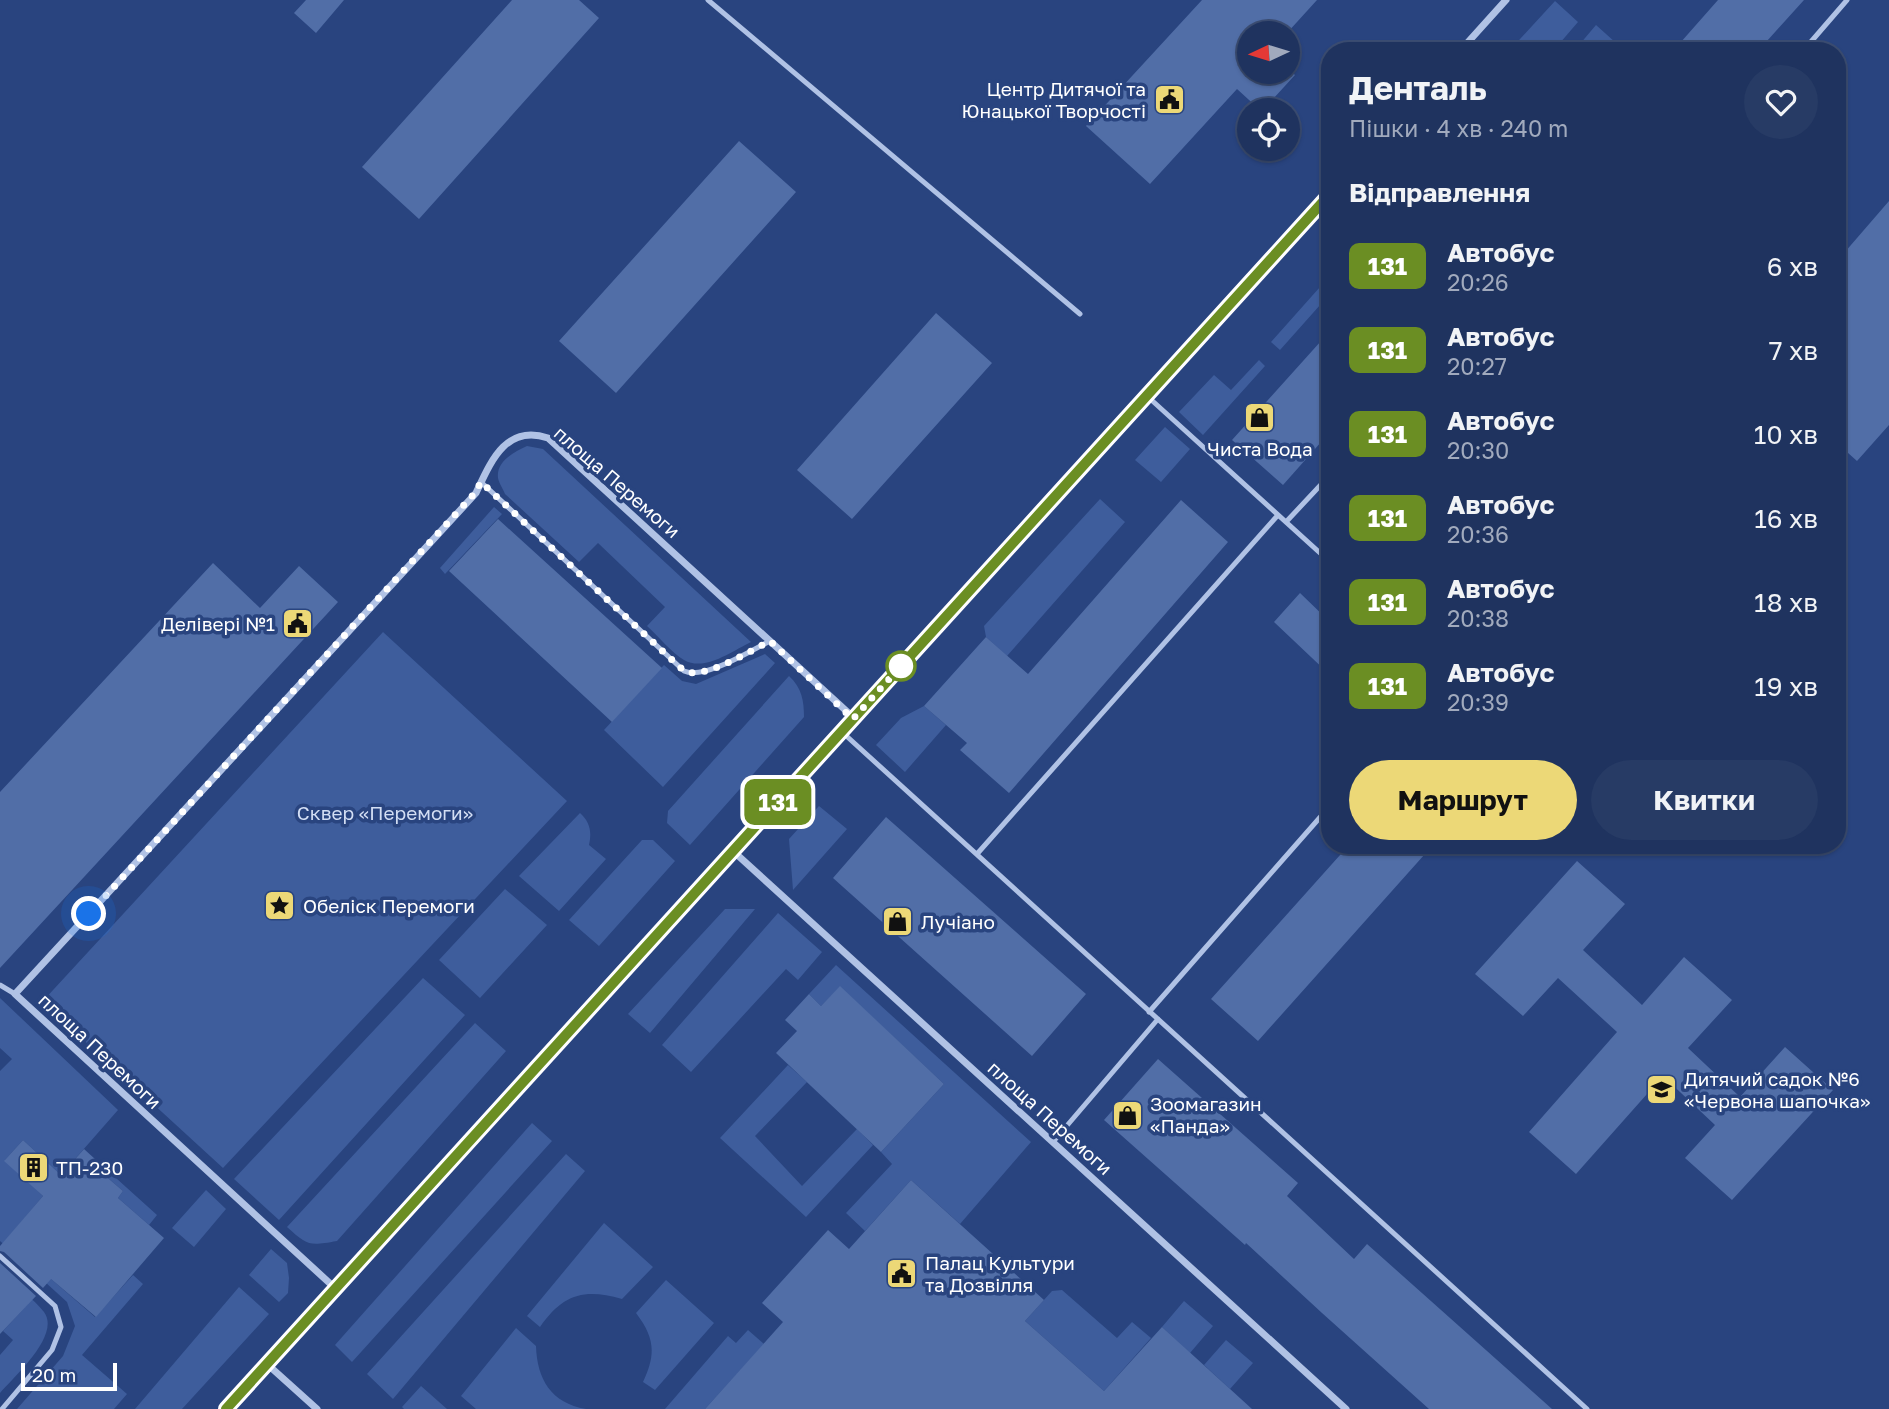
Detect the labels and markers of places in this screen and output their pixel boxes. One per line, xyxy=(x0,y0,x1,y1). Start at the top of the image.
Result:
place label: Центр Дитячої та Юнацької Творчості xyxy=(961,77,1146,122)
public building icon: Центр Дитячої та Юнацької Творчості xyxy=(1152,83,1186,117)
shop icon: Чиста Вода xyxy=(1243,401,1277,435)
place label: Чиста Вода xyxy=(1207,437,1313,460)
public building icon: Делівері №1 xyxy=(281,607,315,641)
place label: Делівері №1 xyxy=(161,612,275,635)
unlabelled marker xyxy=(886,651,916,681)
place icon: Обеліск Перемоги xyxy=(263,889,297,923)
place label: Обеліск Перемоги xyxy=(303,894,475,917)
shop icon: Лучіано xyxy=(881,905,915,939)
place label: Лучіано xyxy=(921,910,995,933)
place label: Дитячий садок №6 «Червона шапочка» xyxy=(1684,1067,1871,1112)
school or university icon: Дитячий садок №6 «Червона шапочка» xyxy=(1644,1073,1678,1107)
place label: Зоомагазин «Панда» xyxy=(1150,1092,1262,1137)
shop icon: Зоомагазин «Панда» xyxy=(1110,1098,1144,1132)
building icon: ТП-230 xyxy=(16,1151,50,1185)
place label: ТП-230 xyxy=(56,1156,123,1179)
place label: Палац Культури та Дозвілля xyxy=(925,1251,1075,1296)
public building icon: Палац Культури та Дозвілля xyxy=(885,1257,919,1291)

